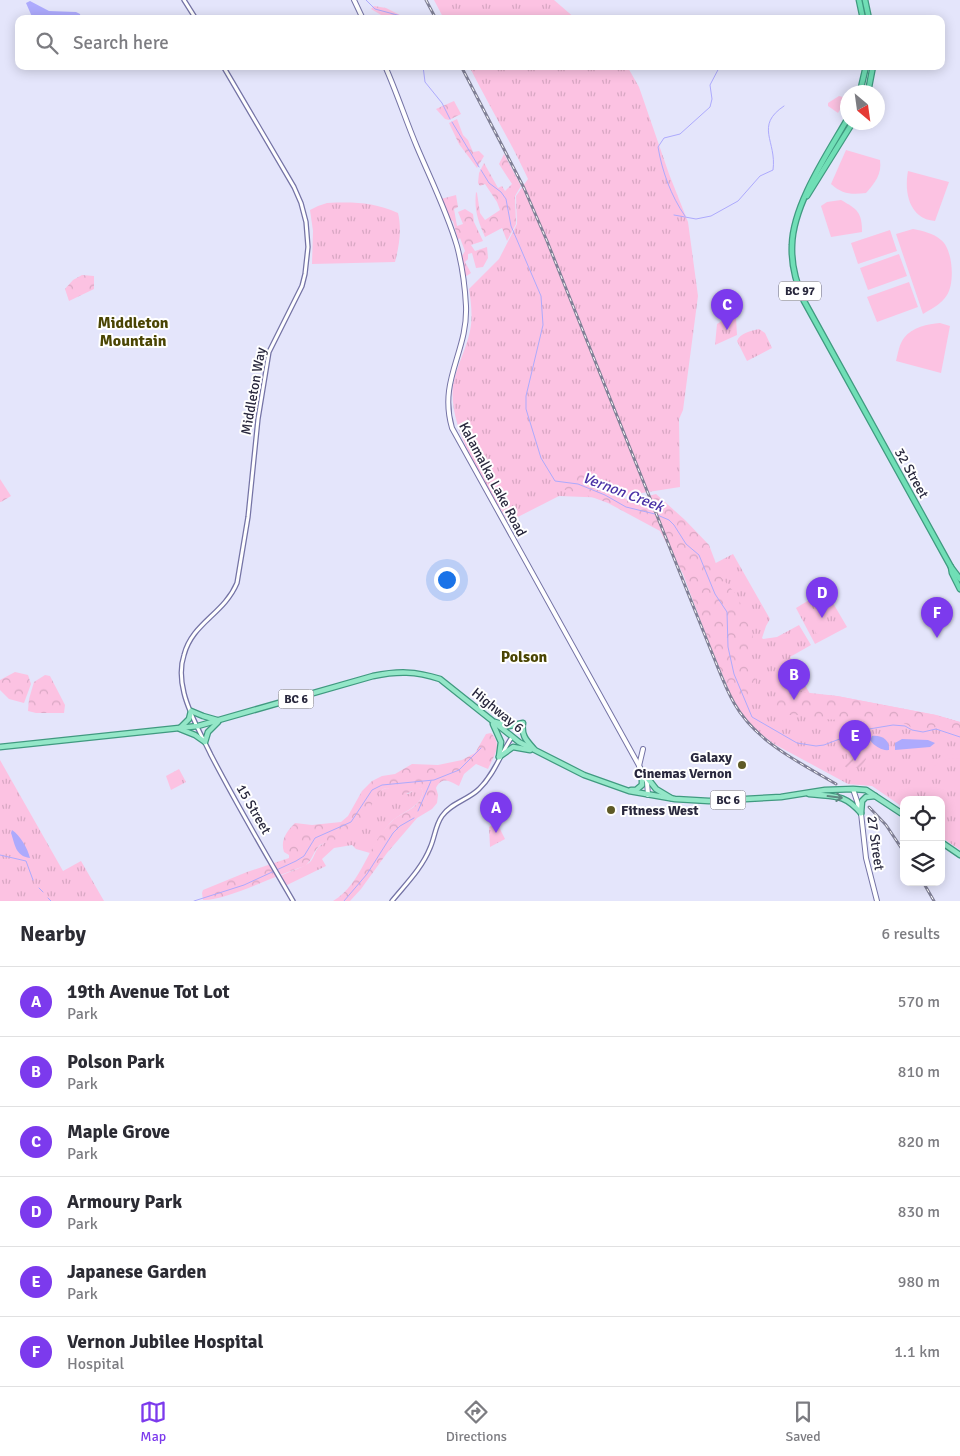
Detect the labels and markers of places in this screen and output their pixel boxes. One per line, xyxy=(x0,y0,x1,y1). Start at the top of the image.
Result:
pin: C xyxy=(711,289,743,330)
pin: D xyxy=(806,577,838,618)
pin: F xyxy=(921,597,953,638)
pin: B xyxy=(778,659,810,700)
pin: E xyxy=(839,720,871,761)
place label: Galaxy Cinemas Vernon xyxy=(634,749,732,782)
marker: Galaxy Cinemas Vernon xyxy=(736,759,748,771)
pin: A xyxy=(480,792,512,833)
place label: Fitness West xyxy=(621,802,699,819)
marker: Fitness West xyxy=(605,804,617,816)

